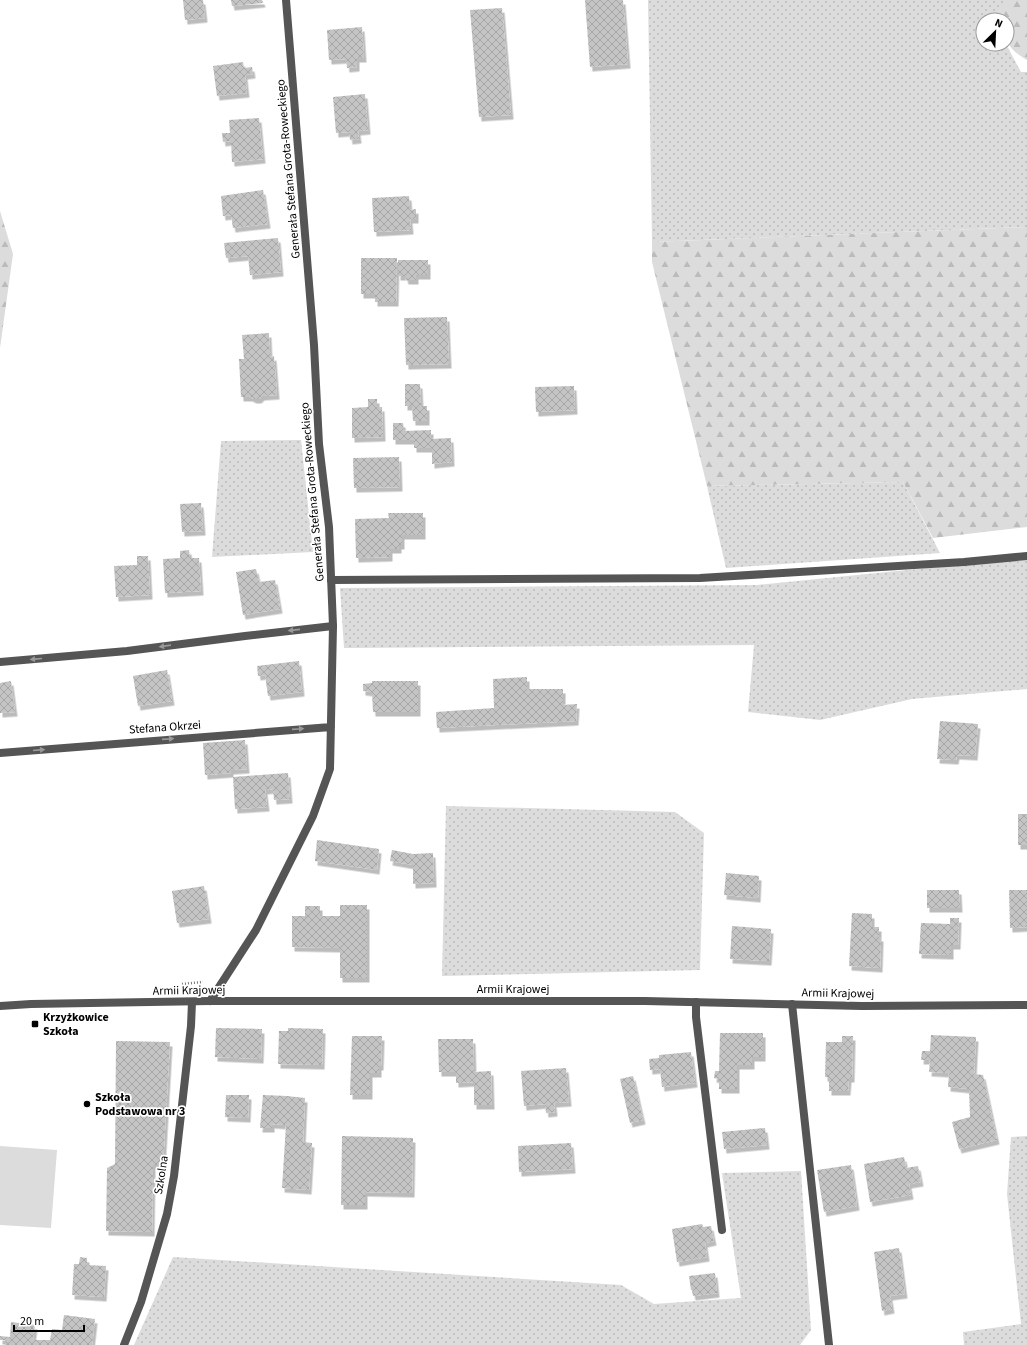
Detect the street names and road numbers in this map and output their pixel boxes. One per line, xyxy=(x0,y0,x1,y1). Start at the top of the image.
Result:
street label: Generała Stefana Grota-Roweckiego xyxy=(272,79,305,259)
street label: Generała Stefana Grota-Roweckiego xyxy=(296,402,329,582)
street label: Stefana Okrzei xyxy=(128,716,202,738)
street label: Armii Krajowej xyxy=(152,981,226,1000)
street label: Armii Krajowej xyxy=(477,981,549,998)
street label: Armii Krajowej xyxy=(801,984,875,1003)
street label: Szkolna xyxy=(150,1154,173,1196)

